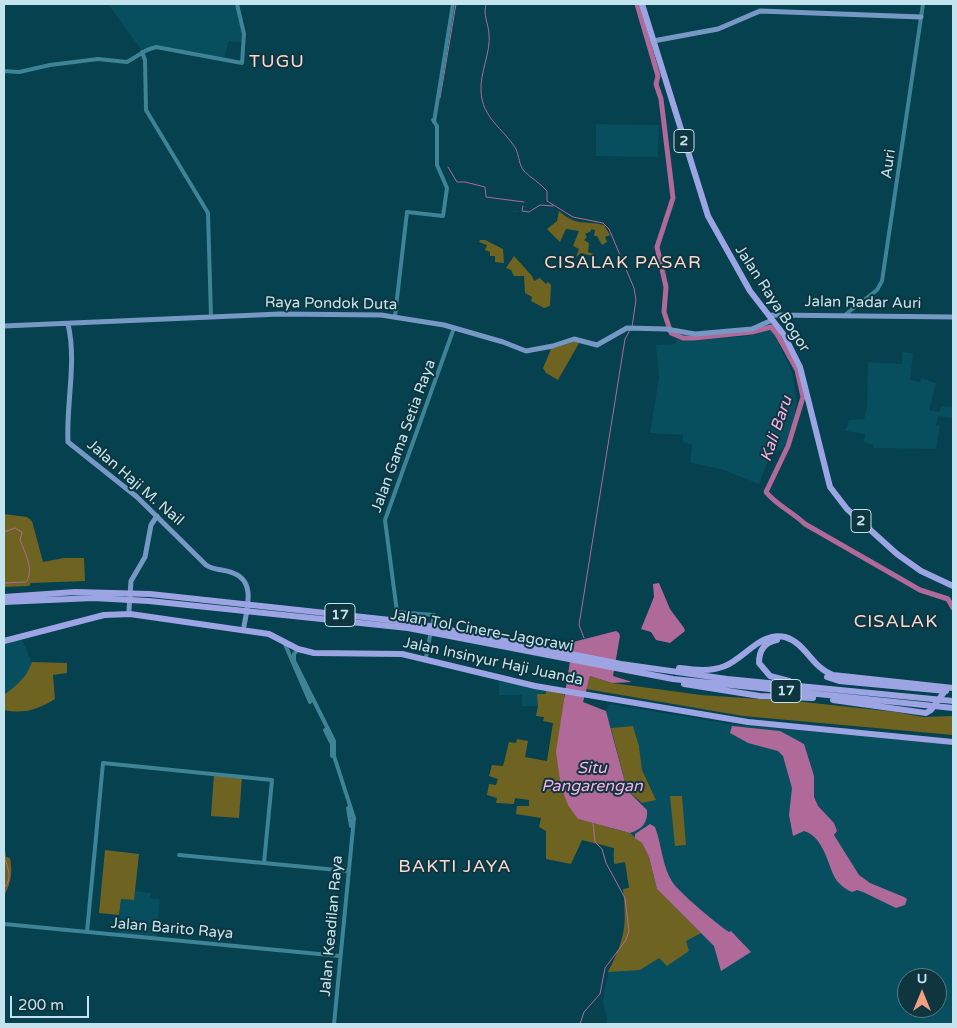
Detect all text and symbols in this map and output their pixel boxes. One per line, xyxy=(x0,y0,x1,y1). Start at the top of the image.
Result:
district label: TUGU xyxy=(249,51,305,73)
road number: 2 xyxy=(674,130,694,152)
street label: Auri xyxy=(878,148,900,180)
street label: Jalan Raya Bogor xyxy=(731,242,813,356)
district label: CISALAK PASAR xyxy=(543,252,703,274)
street label: Jalan Radar Auri xyxy=(804,293,922,313)
street label: Raya Pondok Duta xyxy=(265,294,397,314)
street label: Jalan Gama Setia Raya xyxy=(368,357,440,515)
water label: Kali Baru xyxy=(757,394,797,464)
street label: Jalan Haji M. Nail xyxy=(83,436,187,530)
road number: 2 xyxy=(851,510,871,532)
road number: 17 xyxy=(325,604,355,626)
street label: Jalan Tol Cinere–Jagorawi xyxy=(389,606,575,656)
district label: CISALAK xyxy=(853,611,939,633)
street label: Jalan Insinyur Haji Juanda xyxy=(401,634,585,690)
road number: 17 xyxy=(771,679,801,702)
water label: Situ Pangarengan xyxy=(541,759,643,797)
street label: Jalan Keadilan Raya xyxy=(317,855,347,997)
district label: BAKTI JAYA xyxy=(397,856,513,878)
street label: Jalan Barito Raya xyxy=(110,915,234,943)
north arrow xyxy=(897,968,947,1018)
text: U xyxy=(917,970,927,987)
scale bar xyxy=(12,986,91,1018)
text: 200 m xyxy=(18,996,64,1014)

